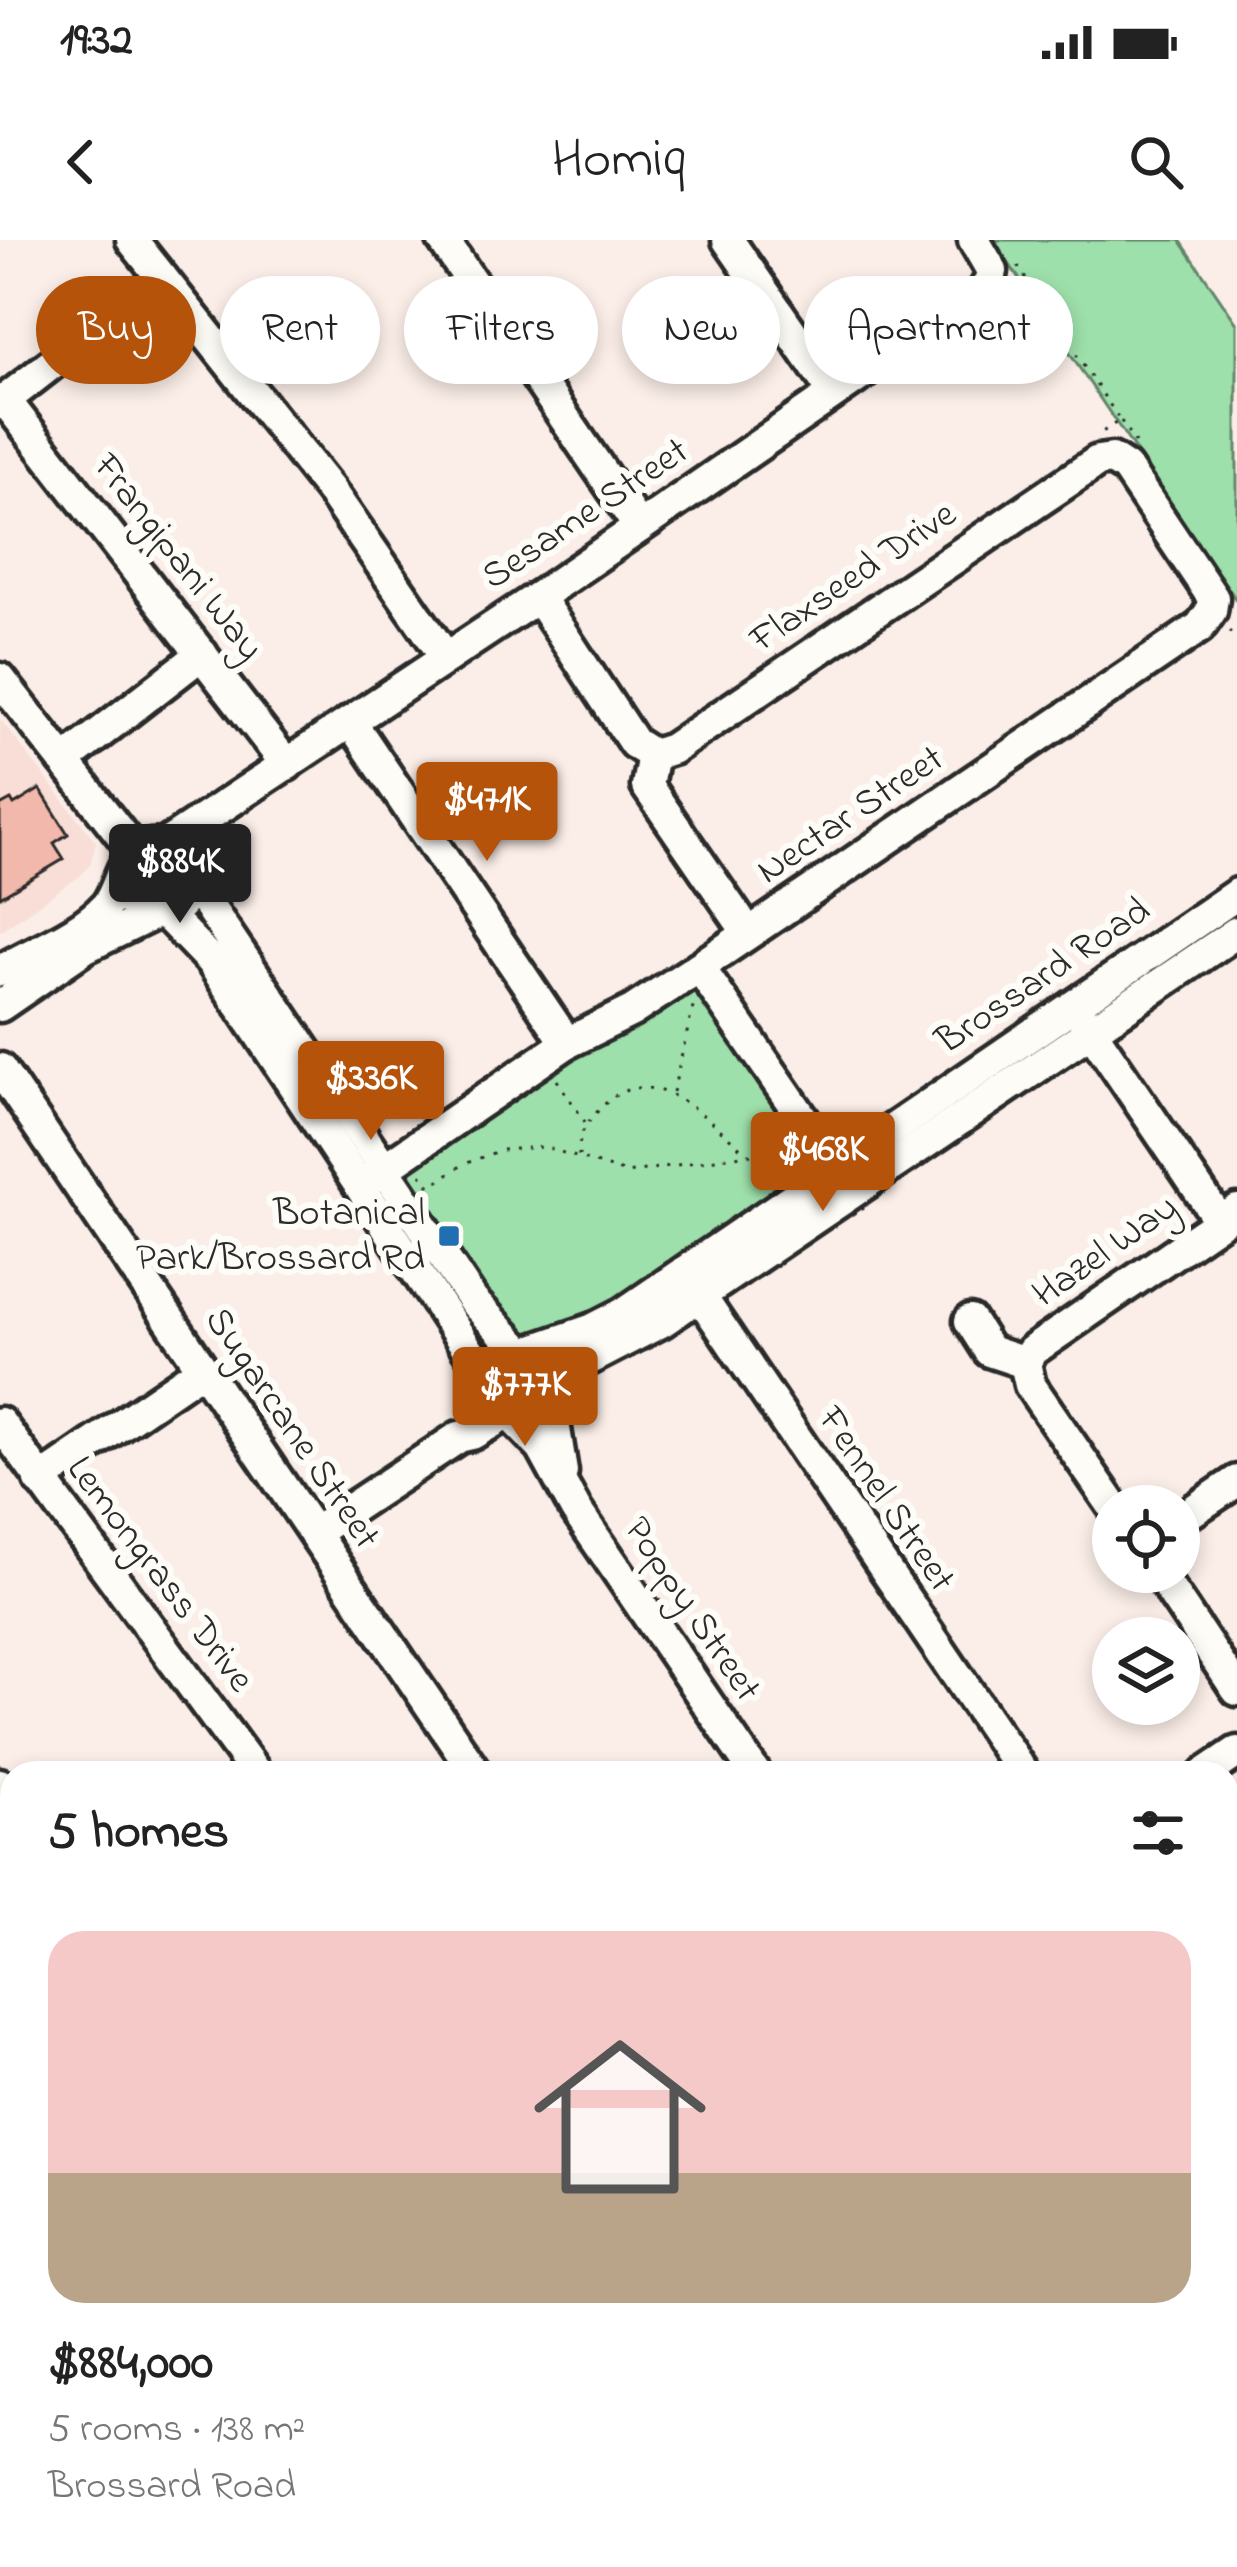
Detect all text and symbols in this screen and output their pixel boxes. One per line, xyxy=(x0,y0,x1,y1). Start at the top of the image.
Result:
text: 19:32 xyxy=(60,9,133,75)
text: Homiq xyxy=(552,123,685,201)
icon: back xyxy=(48,129,114,195)
icon: search xyxy=(1123,129,1189,195)
chip: Buy xyxy=(36,276,196,384)
chip: Rent xyxy=(220,276,380,384)
chip: Filters xyxy=(404,276,598,384)
chip: New xyxy=(622,276,780,384)
chip: Apartment xyxy=(804,276,1073,384)
street label: Sesame Street xyxy=(471,424,701,606)
street label: Frangipani Way xyxy=(77,441,277,674)
street label: Flaxseed Drive xyxy=(738,487,969,669)
street label: Nectar Street xyxy=(746,732,956,900)
pin: $471K xyxy=(403,762,571,864)
text: $471K xyxy=(443,772,531,829)
pin: $884K xyxy=(96,824,264,926)
text: $884K xyxy=(136,834,224,891)
street label: Brossard Road xyxy=(924,884,1163,1071)
pin: $336K xyxy=(287,1041,455,1143)
text: $336K xyxy=(325,1051,417,1108)
pin: $468K xyxy=(739,1112,907,1214)
text: $468K xyxy=(778,1122,868,1179)
street label: Hazel Way xyxy=(1021,1181,1191,1323)
place label: Botanical Park/Brossard Rd xyxy=(136,1186,425,1288)
marker: Botanical Park/Brossard Rd xyxy=(436,1223,462,1249)
street label: Sugarcane Street xyxy=(189,1297,393,1561)
pin: $777K xyxy=(441,1347,609,1449)
text: $777K xyxy=(480,1357,570,1414)
street label: Fennel Street xyxy=(801,1395,968,1604)
street label: Lemongrass Drive xyxy=(51,1445,267,1706)
map controls xyxy=(1092,1485,1200,1725)
button: locate xyxy=(1092,1485,1200,1593)
street label: Poppy Street xyxy=(608,1506,774,1714)
button: layers xyxy=(1092,1617,1200,1725)
text: 5 homes xyxy=(48,1796,229,1871)
icon: filters xyxy=(1125,1800,1191,1866)
icon: home xyxy=(512,2009,728,2225)
text: $884,000 xyxy=(48,2327,213,2402)
text: 5 rooms · 138 m² xyxy=(48,2402,305,2459)
text: Brossard Road xyxy=(48,2459,296,2516)

